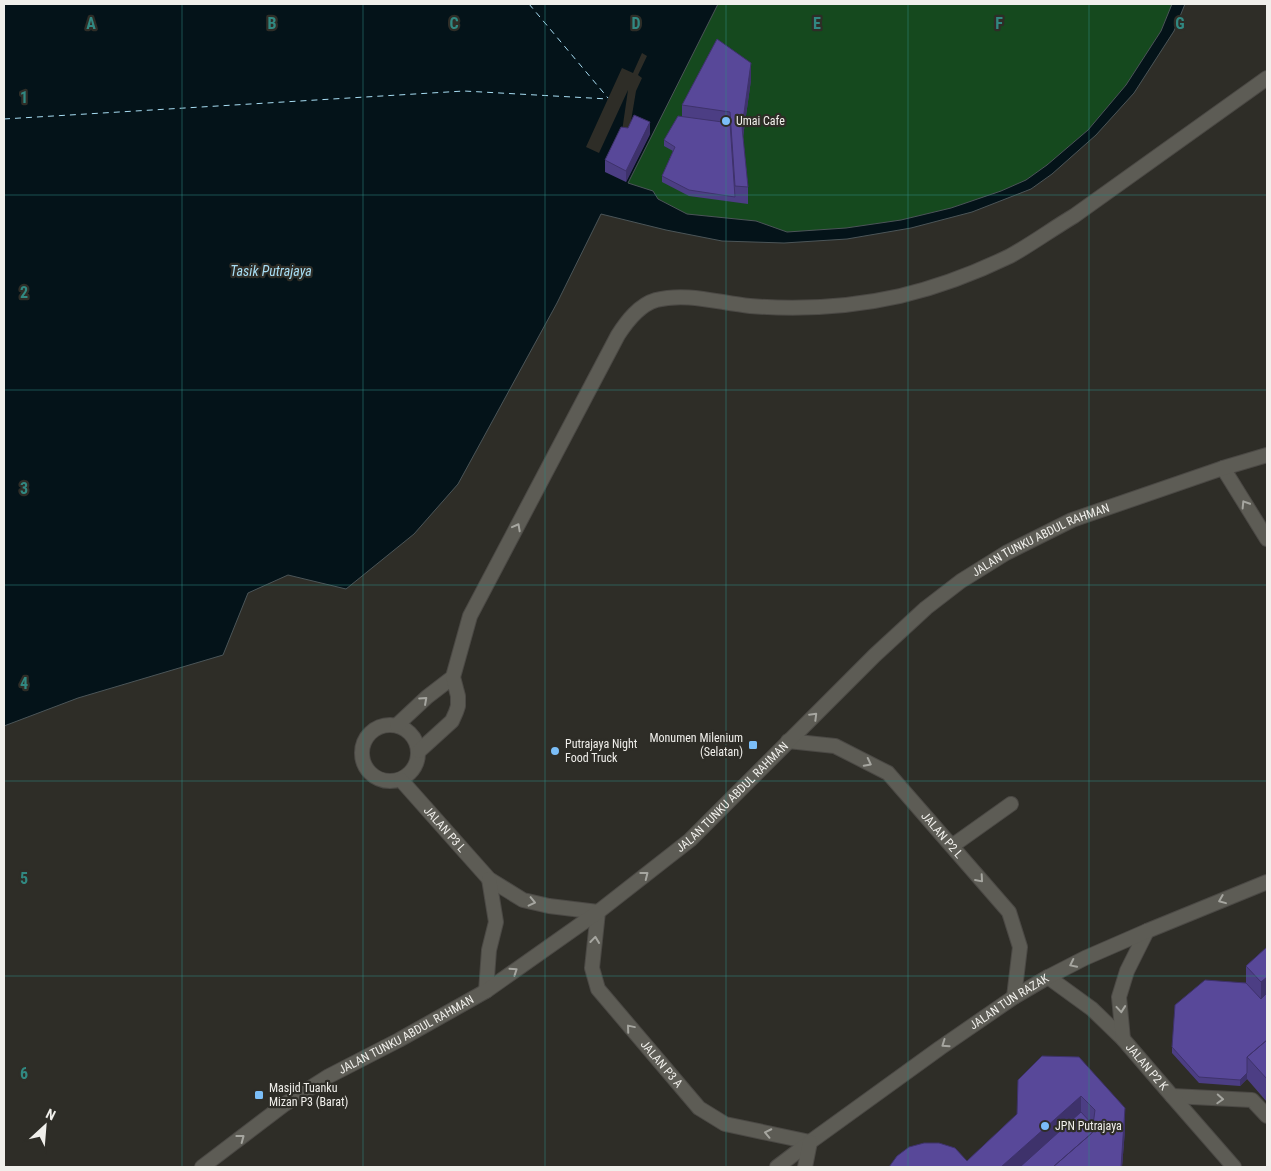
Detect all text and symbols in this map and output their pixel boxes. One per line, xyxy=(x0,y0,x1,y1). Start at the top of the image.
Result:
text: A xyxy=(86,14,96,33)
text: B xyxy=(268,14,277,33)
text: C xyxy=(449,14,459,33)
text: D xyxy=(631,14,641,33)
text: E xyxy=(813,14,821,33)
text: F xyxy=(995,14,1003,33)
text: G xyxy=(1175,14,1185,33)
text: 1 xyxy=(20,88,28,107)
place label: Umai Cafe xyxy=(736,114,785,128)
marker: Umai Cafe xyxy=(720,115,732,127)
water label: Tasik Putrajaya xyxy=(230,263,312,279)
text: 2 xyxy=(20,283,28,302)
text: 3 xyxy=(20,479,28,498)
one-way arrow xyxy=(1242,500,1252,509)
street label: JALAN TUNKU ABDUL RAHMAN xyxy=(969,501,1111,579)
one-way arrow xyxy=(511,523,521,532)
text: 4 xyxy=(20,674,28,693)
one-way arrow xyxy=(418,697,427,706)
one-way arrow xyxy=(808,713,817,722)
place label: Monumen Milenium (Selatan) xyxy=(649,731,743,759)
place label: Putrajaya Night Food Truck xyxy=(565,737,638,765)
street label: JALAN TUNKU ABDUL RAHMAN xyxy=(673,739,791,855)
marker: Monumen Milenium (Selatan) xyxy=(747,739,759,751)
marker: Putrajaya Night Food Truck xyxy=(549,745,561,757)
one-way arrow xyxy=(863,757,872,767)
street label: JALAN P3 L xyxy=(421,804,469,855)
street label: JALAN P2 L xyxy=(918,809,966,861)
text: 5 xyxy=(20,869,28,888)
one-way arrow xyxy=(639,873,648,881)
one-way arrow xyxy=(974,873,983,882)
one-way arrow xyxy=(1218,894,1227,905)
one-way arrow xyxy=(527,896,536,907)
one-way arrow xyxy=(589,936,600,944)
one-way arrow xyxy=(1069,958,1078,969)
one-way arrow xyxy=(508,968,517,978)
street label: JALAN TUN RAZAK xyxy=(967,971,1052,1033)
street label: JALAN TUNKU ABDUL RAHMAN xyxy=(336,992,476,1077)
one-way arrow xyxy=(1115,1006,1126,1014)
one-way arrow xyxy=(627,1024,636,1033)
street label: JALAN P3 A xyxy=(638,1037,686,1091)
one-way arrow xyxy=(941,1038,951,1047)
street label: JALAN P2 K xyxy=(1123,1040,1171,1093)
text: 6 xyxy=(20,1064,28,1083)
place label: Masjid Tuanku Mizan P3 (Barat) xyxy=(269,1081,348,1109)
marker: Masjid Tuanku Mizan P3 (Barat) xyxy=(253,1089,265,1101)
one-way arrow xyxy=(1217,1093,1225,1104)
north arrow xyxy=(20,1101,70,1151)
text: N xyxy=(43,1105,58,1123)
place label: JPN Putrajaya xyxy=(1055,1119,1122,1133)
marker: JPN Putrajaya xyxy=(1039,1120,1051,1132)
one-way arrow xyxy=(763,1128,772,1138)
one-way arrow xyxy=(235,1135,244,1143)

